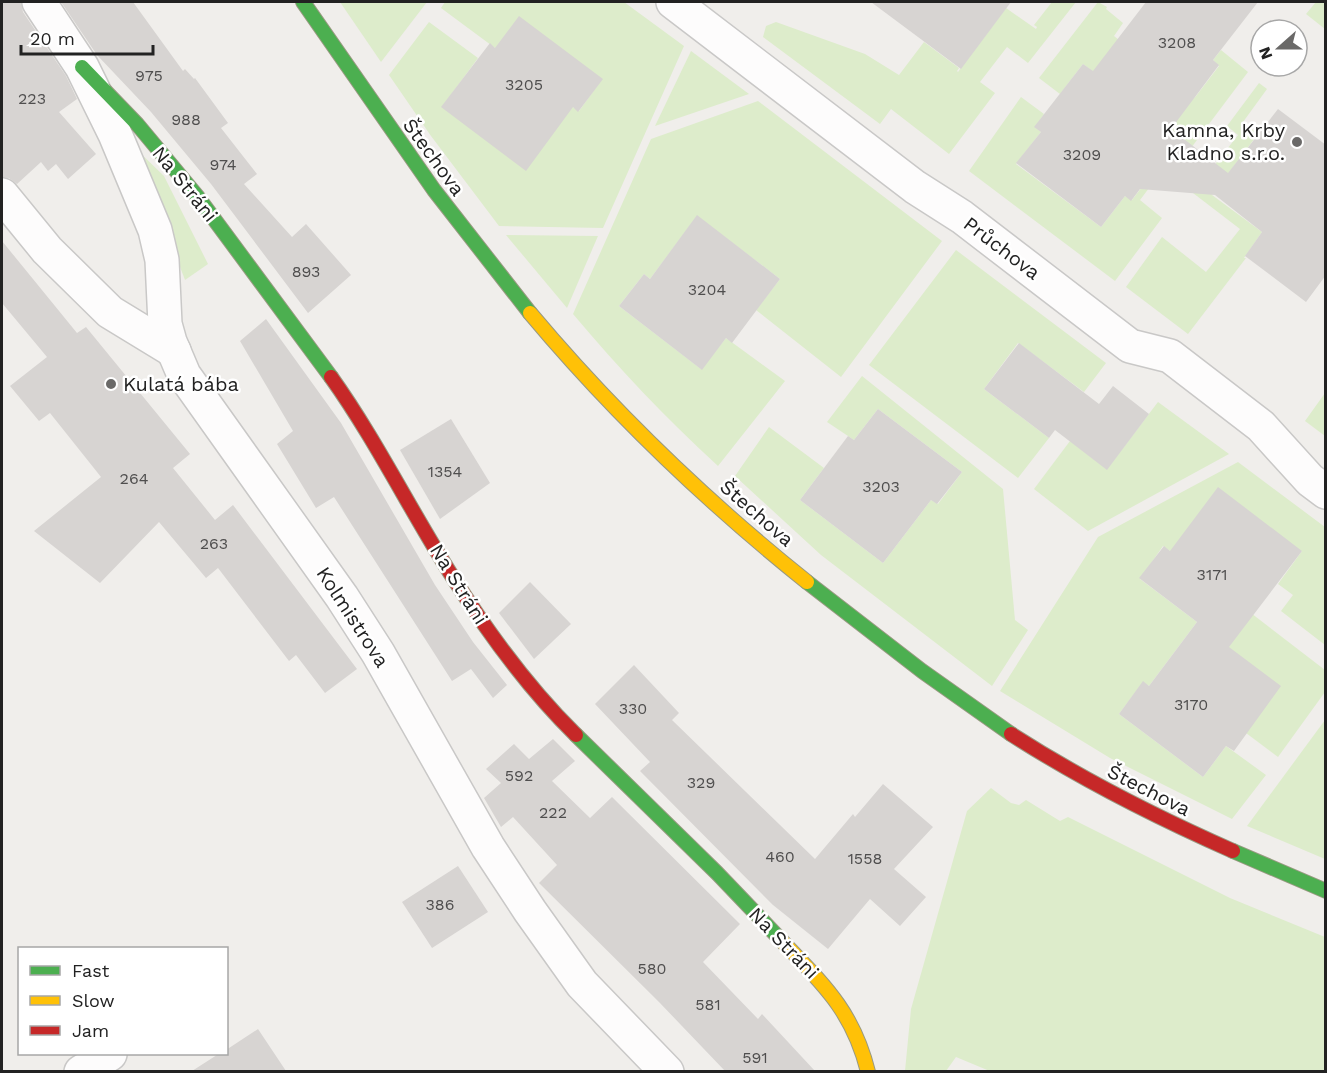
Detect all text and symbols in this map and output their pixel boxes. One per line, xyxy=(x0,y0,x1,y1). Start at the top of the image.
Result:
scale bar xyxy=(21,18,153,56)
north arrow xyxy=(1249,18,1309,78)
text: 20 m xyxy=(30,28,75,49)
house number: 3208 xyxy=(1158,33,1196,52)
text: N xyxy=(1254,44,1276,62)
house number: 975 xyxy=(135,66,163,85)
house number: 3205 xyxy=(505,75,543,94)
house number: 223 xyxy=(18,89,46,108)
house number: 988 xyxy=(171,110,201,129)
street label: Štechova xyxy=(398,114,470,200)
place label: Kamna, Krby Kladno s.r.o. xyxy=(1162,118,1286,165)
marker: Kamna, Krby Kladno s.r.o. xyxy=(1290,135,1304,149)
street label: Na Stráni xyxy=(147,141,223,227)
house number: 3209 xyxy=(1063,145,1101,164)
house number: 974 xyxy=(209,155,237,174)
street label: Průchova xyxy=(959,211,1045,285)
house number: 893 xyxy=(292,262,320,281)
house number: 3204 xyxy=(688,280,726,299)
place label: Kulatá bába xyxy=(123,372,239,396)
marker: Kulatá bába xyxy=(104,377,118,391)
house number: 1354 xyxy=(428,462,463,481)
house number: 264 xyxy=(120,469,149,488)
street label: Štechova xyxy=(715,474,799,552)
house number: 3203 xyxy=(862,477,900,496)
house number: 263 xyxy=(200,534,228,553)
street label: Na Stráni xyxy=(425,539,493,629)
street label: Kolmistrova xyxy=(312,562,394,672)
house number: 3171 xyxy=(1197,565,1227,584)
house number: 3170 xyxy=(1174,695,1208,714)
house number: 330 xyxy=(619,699,647,718)
street label: Štechova xyxy=(1104,759,1194,821)
house number: 592 xyxy=(505,766,533,785)
house number: 329 xyxy=(687,773,715,792)
house number: 222 xyxy=(539,803,567,822)
house number: 460 xyxy=(765,847,795,866)
house number: 1558 xyxy=(848,849,882,868)
house number: 386 xyxy=(426,895,454,914)
street label: Na Stráni xyxy=(744,902,824,984)
legend xyxy=(18,947,228,1055)
house number: 580 xyxy=(637,959,667,978)
text: Fast xyxy=(72,960,110,981)
text: Slow xyxy=(72,990,115,1011)
house number: 581 xyxy=(695,995,721,1014)
text: Jam xyxy=(72,1020,109,1041)
house number: 591 xyxy=(742,1048,768,1067)

